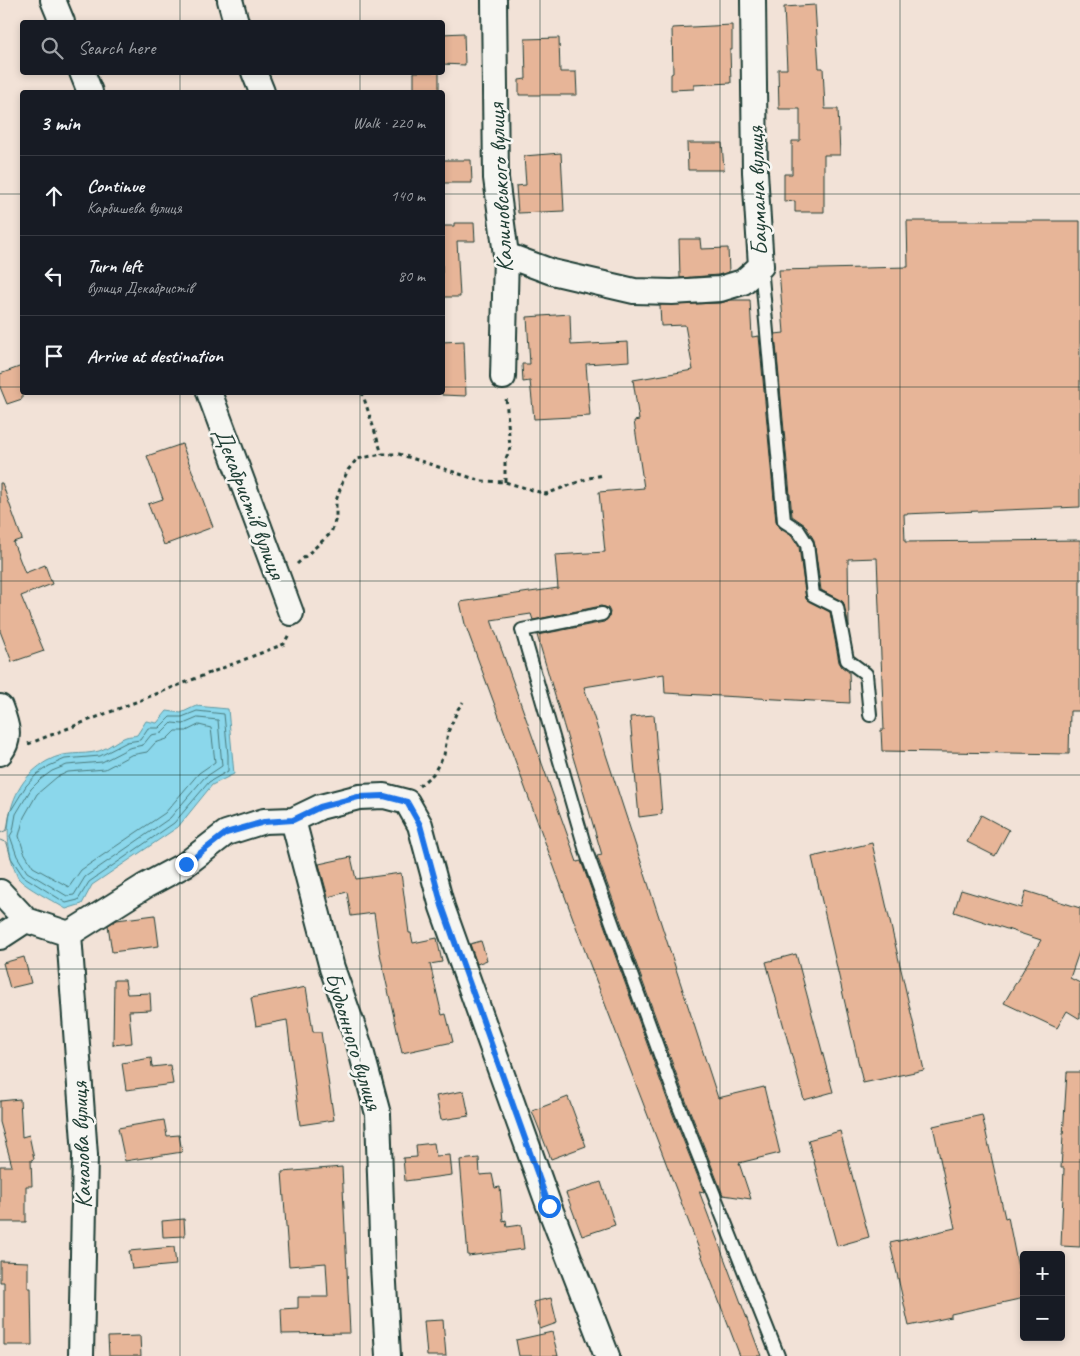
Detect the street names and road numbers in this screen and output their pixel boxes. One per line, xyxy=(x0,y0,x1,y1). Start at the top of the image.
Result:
street label: Калиновського вулиця xyxy=(481,101,519,273)
street label: Баумана вулиця xyxy=(740,124,774,256)
street label: Декабристів вулиця xyxy=(207,423,293,585)
street label: Будьонного вулиця xyxy=(319,968,390,1115)
street label: Качалова вулиця xyxy=(64,1080,98,1209)

